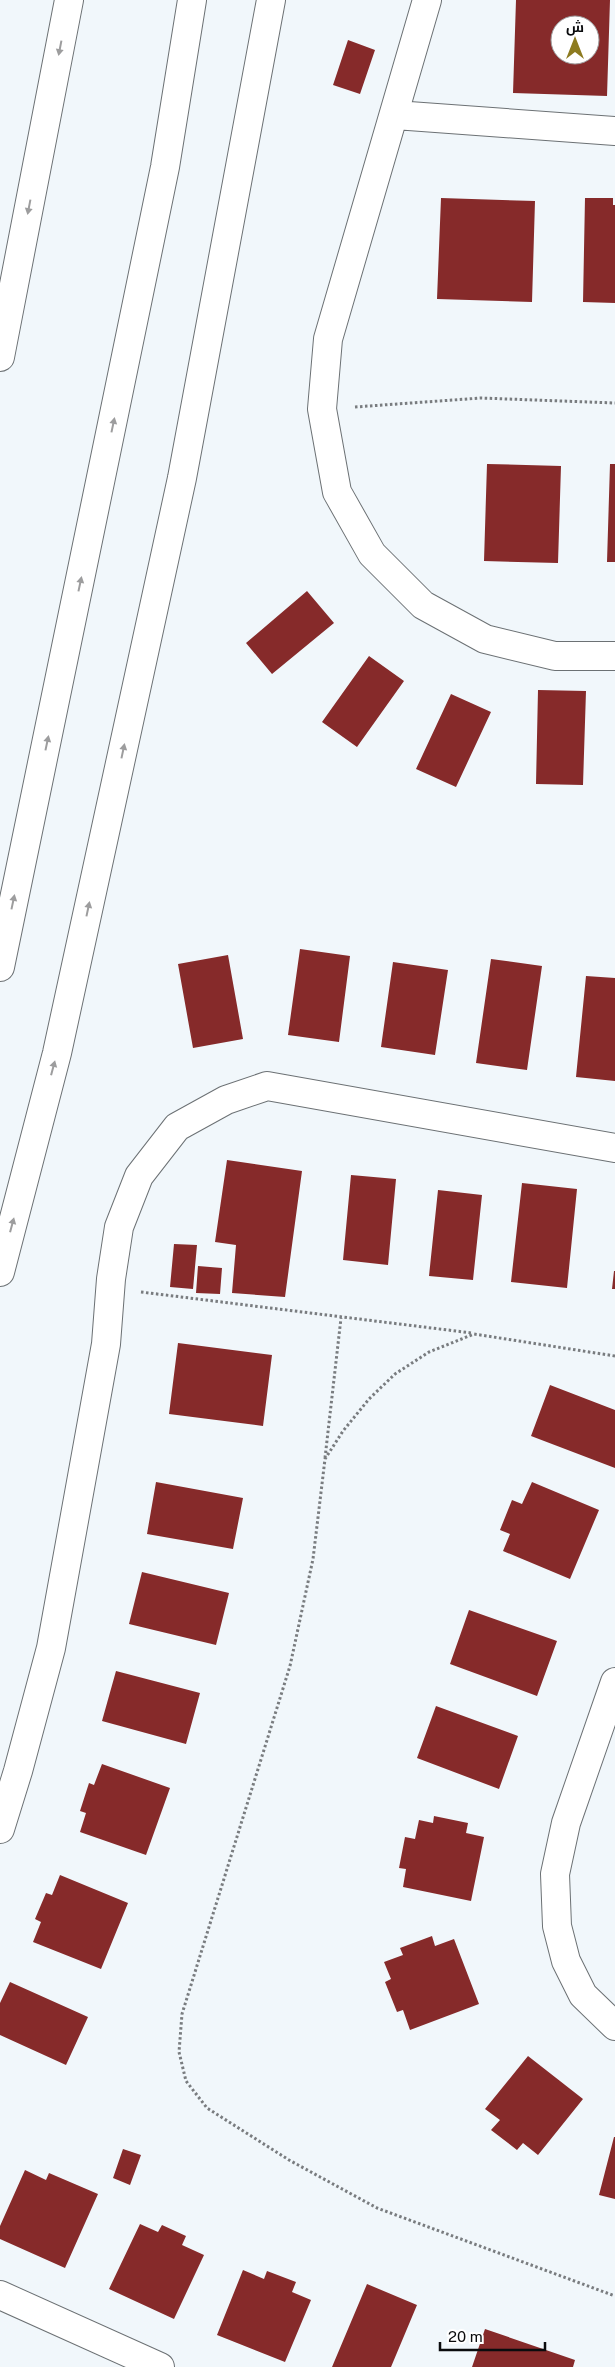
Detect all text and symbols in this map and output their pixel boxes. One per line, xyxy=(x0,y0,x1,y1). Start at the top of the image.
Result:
north arrow xyxy=(550,15,600,65)
text: ش xyxy=(566,19,584,36)
one-way arrow xyxy=(55,40,63,56)
one-way arrow xyxy=(25,200,33,215)
one-way arrow xyxy=(109,416,117,432)
one-way arrow xyxy=(76,575,84,591)
one-way arrow xyxy=(43,734,51,750)
one-way arrow xyxy=(119,743,127,758)
one-way arrow xyxy=(10,893,18,909)
one-way arrow xyxy=(85,901,93,917)
one-way arrow xyxy=(49,1060,57,1075)
one-way arrow xyxy=(8,1218,16,1233)
scale bar xyxy=(440,2320,545,2352)
text: 20 m xyxy=(448,2328,483,2345)

